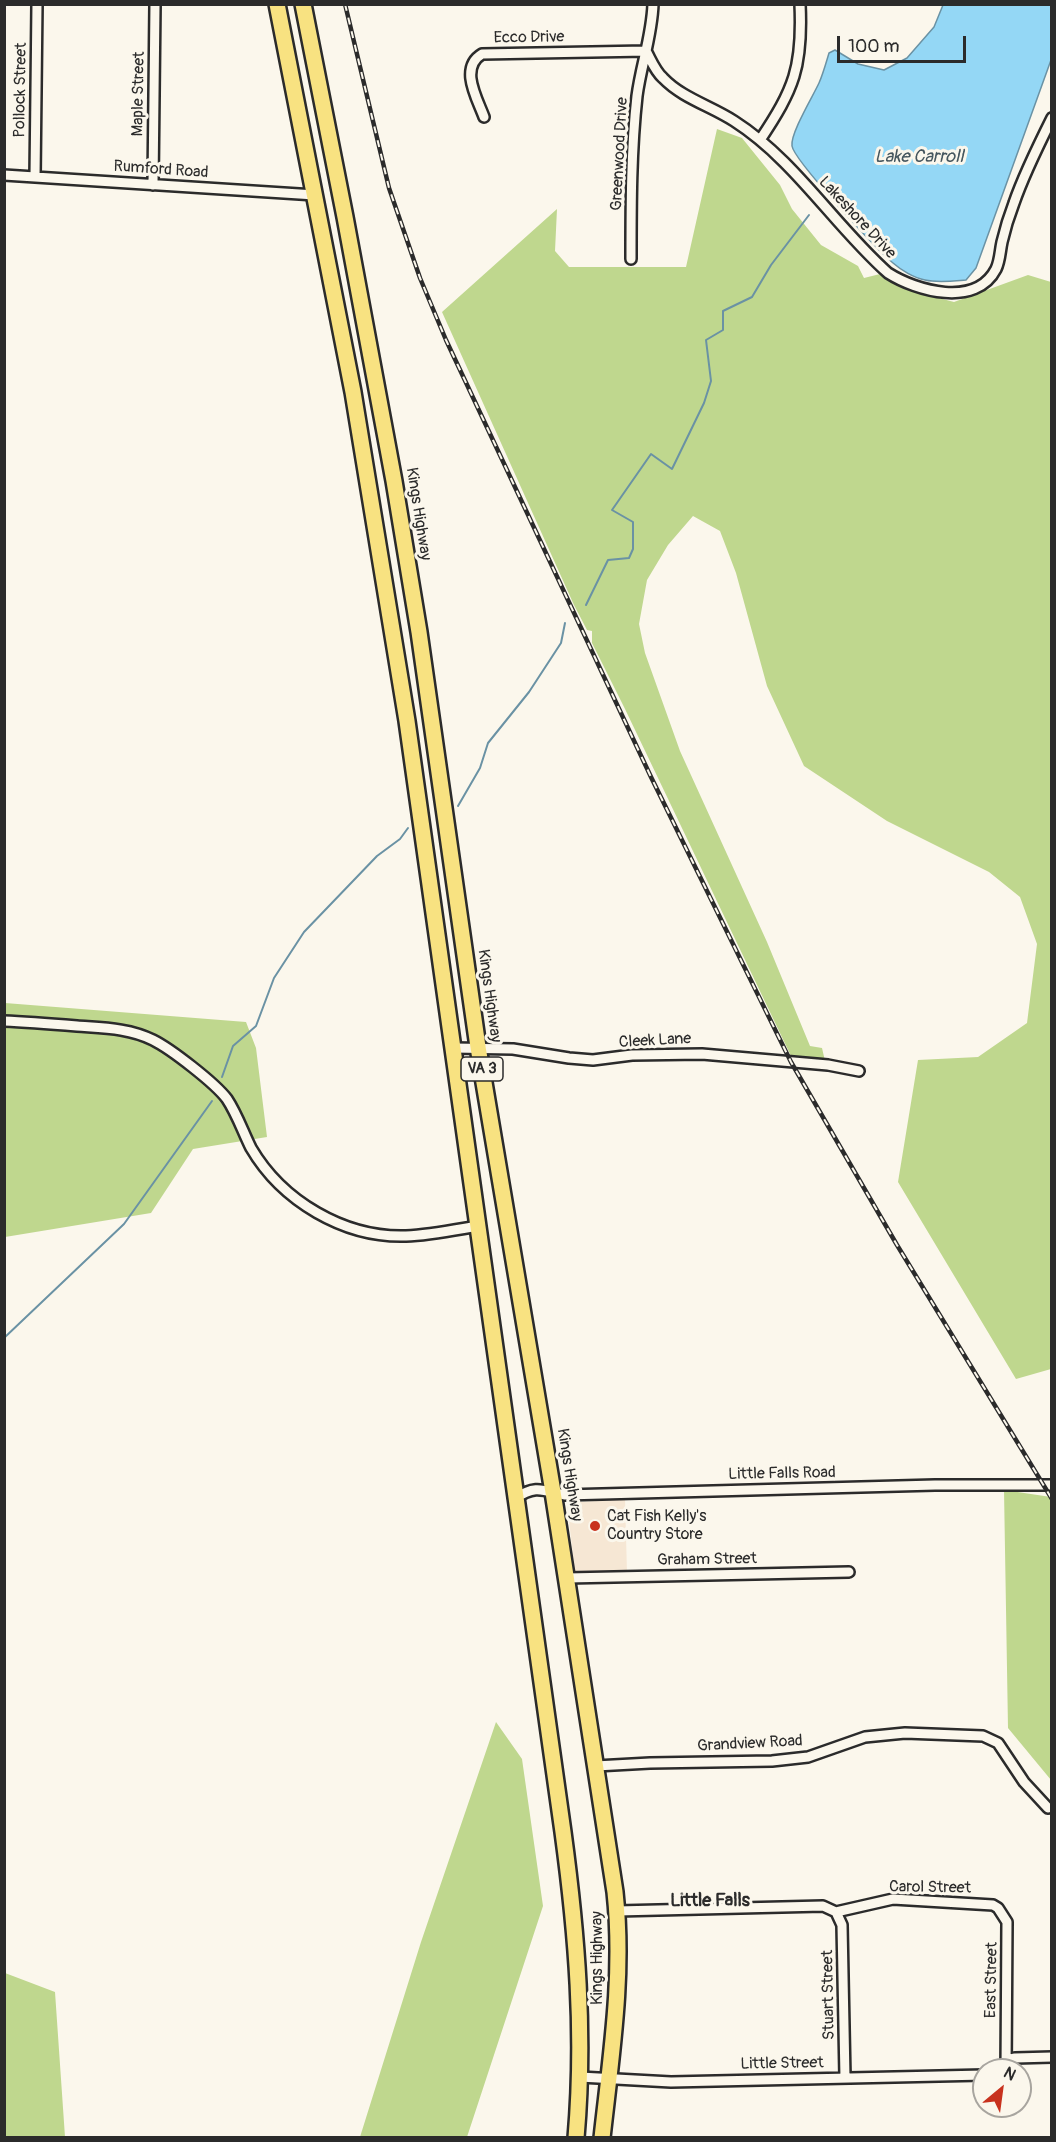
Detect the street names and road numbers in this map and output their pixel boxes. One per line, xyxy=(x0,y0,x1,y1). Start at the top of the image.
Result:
street label: Ecco Drive xyxy=(493,28,565,48)
street label: Pollock Street xyxy=(11,42,31,138)
street label: Maple Street xyxy=(129,51,149,137)
street label: Greenwood Drive xyxy=(607,97,633,211)
street label: Rumford Road xyxy=(113,157,209,183)
street label: Lakeshore Drive xyxy=(814,173,900,263)
street label: Kings Highway xyxy=(401,466,435,562)
street label: Kings Highway xyxy=(473,948,505,1044)
street label: Cleek Lane xyxy=(618,1030,692,1052)
road number: VA 3 xyxy=(461,1057,503,1081)
street label: Kings Highway xyxy=(552,1427,586,1523)
street label: Little Falls Road xyxy=(728,1463,836,1485)
street label: Graham Street xyxy=(657,1550,757,1570)
street label: Grandview Road xyxy=(697,1732,803,1756)
street label: Carol Street xyxy=(889,1878,971,1898)
street label: Kings Highway xyxy=(588,1911,608,2005)
street label: East Street xyxy=(982,1942,1002,2018)
street label: Stuart Street xyxy=(819,1950,839,2040)
street label: Little Street xyxy=(740,2054,824,2074)

